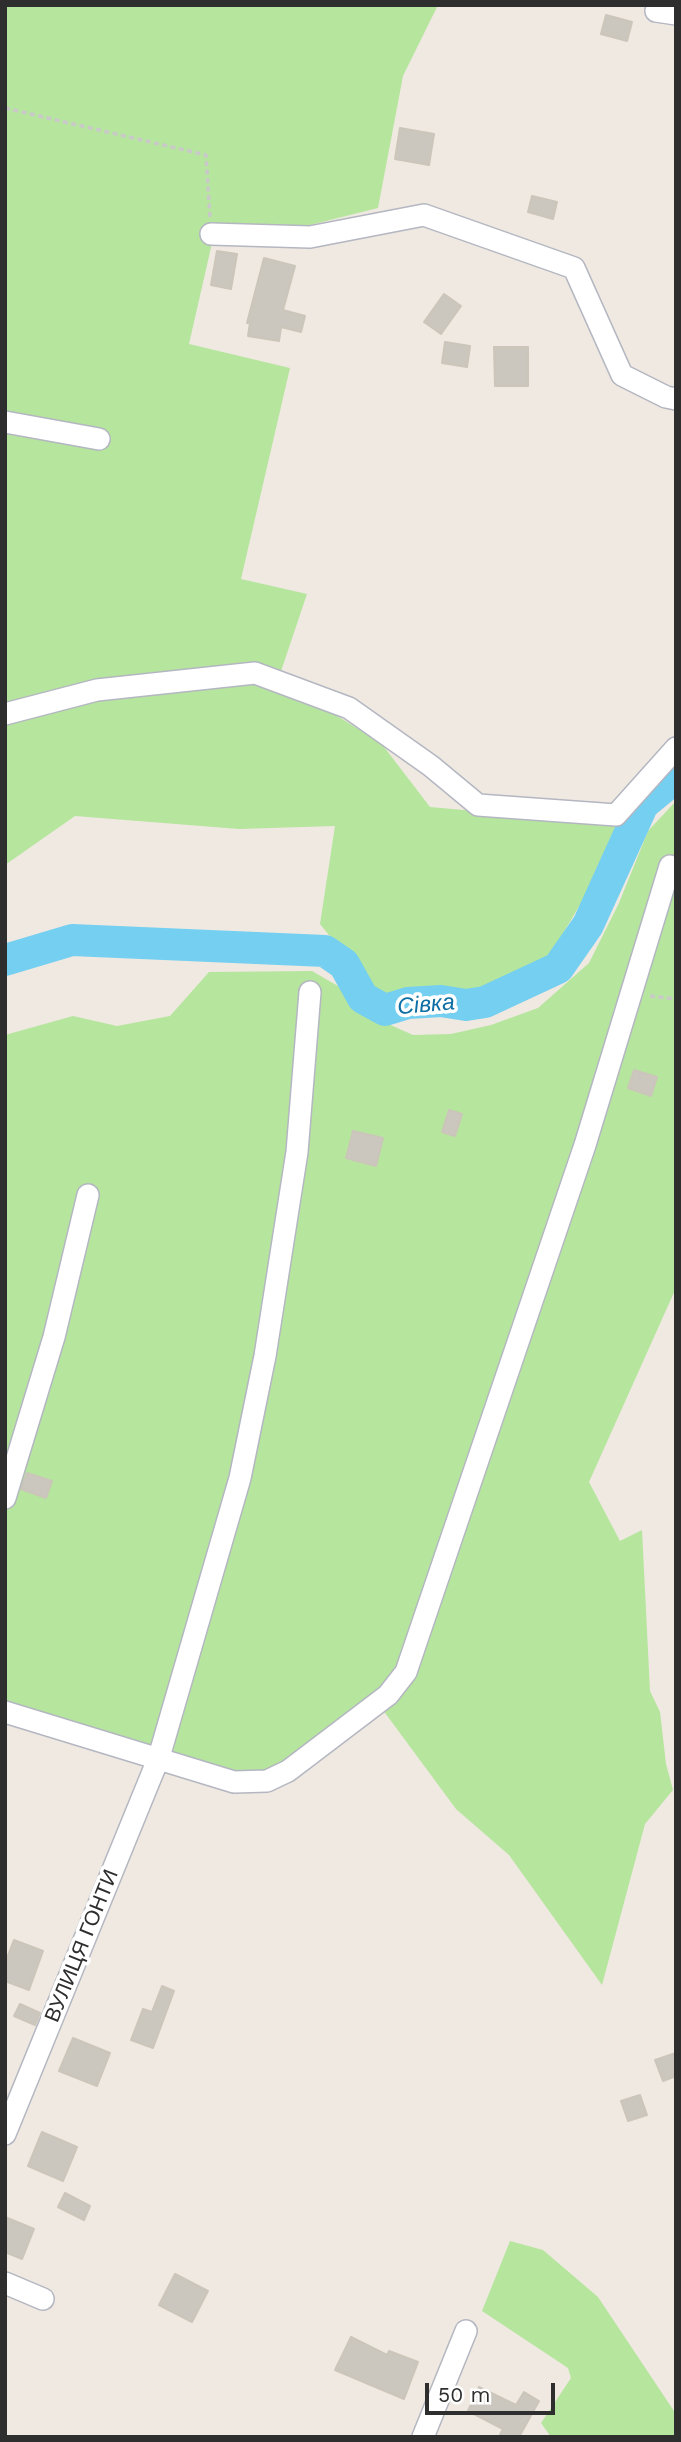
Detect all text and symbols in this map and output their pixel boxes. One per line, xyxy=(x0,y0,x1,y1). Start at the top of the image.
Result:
water label: Сівка xyxy=(396,989,456,1021)
street label: ВУЛИЦЯ ГОНТИ xyxy=(40,1866,124,2026)
scale bar xyxy=(429,2368,558,2412)
text: 50 m xyxy=(438,2382,490,2407)

